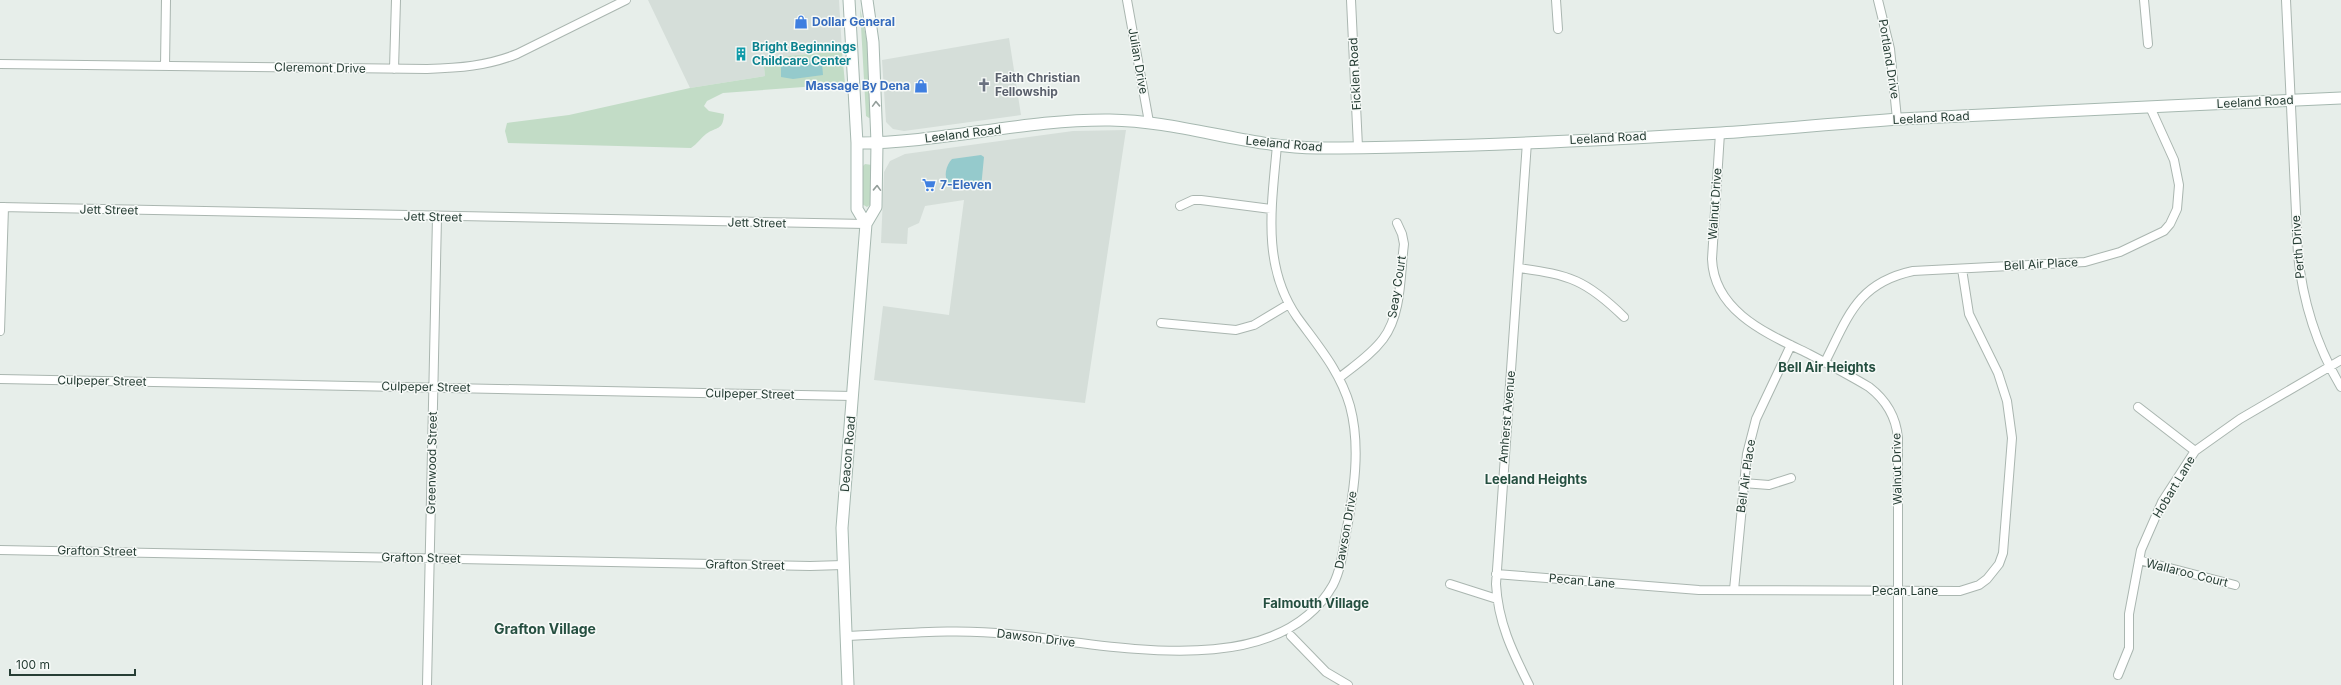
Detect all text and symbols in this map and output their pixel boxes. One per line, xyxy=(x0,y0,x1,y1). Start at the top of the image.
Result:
shop icon: Dollar General xyxy=(793,14,809,30)
place label: Dollar General xyxy=(812,14,895,29)
street label: Portland Drive xyxy=(1876,18,1903,100)
street label: Julian Drive xyxy=(1125,27,1152,95)
street label: Ficklen Road xyxy=(1345,37,1364,111)
place label: Bright Beginnings Childcare Center xyxy=(752,39,857,68)
building icon: Bright Beginnings Childcare Center xyxy=(733,46,749,62)
street label: Cleremont Drive xyxy=(274,59,366,76)
place label: Faith Christian Fellowship xyxy=(995,70,1080,99)
church icon: Faith Christian Fellowship xyxy=(976,77,992,93)
place label: Massage By Dena xyxy=(806,78,910,93)
shop icon: Massage By Dena xyxy=(913,78,929,94)
street label: Leeland Road xyxy=(2216,92,2294,111)
one-way arrow xyxy=(872,101,880,107)
street label: Leeland Road xyxy=(1892,108,1970,127)
street label: Leeland Road xyxy=(924,121,1002,146)
street label: Leeland Road xyxy=(1569,128,1647,147)
street label: Leeland Road xyxy=(1245,133,1323,154)
street label: Walnut Drive xyxy=(1705,167,1724,240)
supermarket icon: 7-Eleven xyxy=(921,177,937,193)
place label: 7-Eleven xyxy=(940,177,992,192)
one-way arrow xyxy=(872,185,881,191)
street label: Jett Street xyxy=(80,201,139,218)
street label: Jett Street xyxy=(404,208,463,225)
street label: Jett Street xyxy=(728,214,787,231)
street label: Perth Drive xyxy=(2288,215,2307,279)
street label: Seay Court xyxy=(1384,254,1409,319)
street label: Bell Air Place xyxy=(2003,254,2078,273)
district label: Bell Air Heights xyxy=(1778,359,1876,375)
street label: Amherst Avenue xyxy=(1495,370,1518,464)
street label: Culpeper Street xyxy=(57,372,147,389)
street label: Culpeper Street xyxy=(381,378,471,395)
street label: Culpeper Street xyxy=(705,385,795,402)
street label: Greenwood Street xyxy=(423,411,440,515)
street label: Deacon Road xyxy=(837,415,858,492)
street label: Walnut Drive xyxy=(1888,433,1905,505)
street label: Bell Air Place xyxy=(1733,438,1758,514)
street label: Hobart Lane xyxy=(2149,453,2198,521)
district label: Leeland Heights xyxy=(1485,471,1587,487)
street label: Dawson Drive xyxy=(1331,490,1360,570)
street label: Grafton Street xyxy=(57,542,137,559)
street label: Grafton Street xyxy=(381,549,461,566)
street label: Wallaroo Court xyxy=(2144,555,2230,590)
street label: Grafton Street xyxy=(705,556,785,573)
street label: Pecan Lane xyxy=(1548,570,1616,591)
street label: Pecan Lane xyxy=(1872,583,1938,598)
district label: Falmouth Village xyxy=(1263,595,1369,611)
district label: Grafton Village xyxy=(494,620,596,637)
street label: Dawson Drive xyxy=(996,625,1076,650)
scale bar xyxy=(10,651,135,677)
text: 100 m xyxy=(16,657,50,672)

